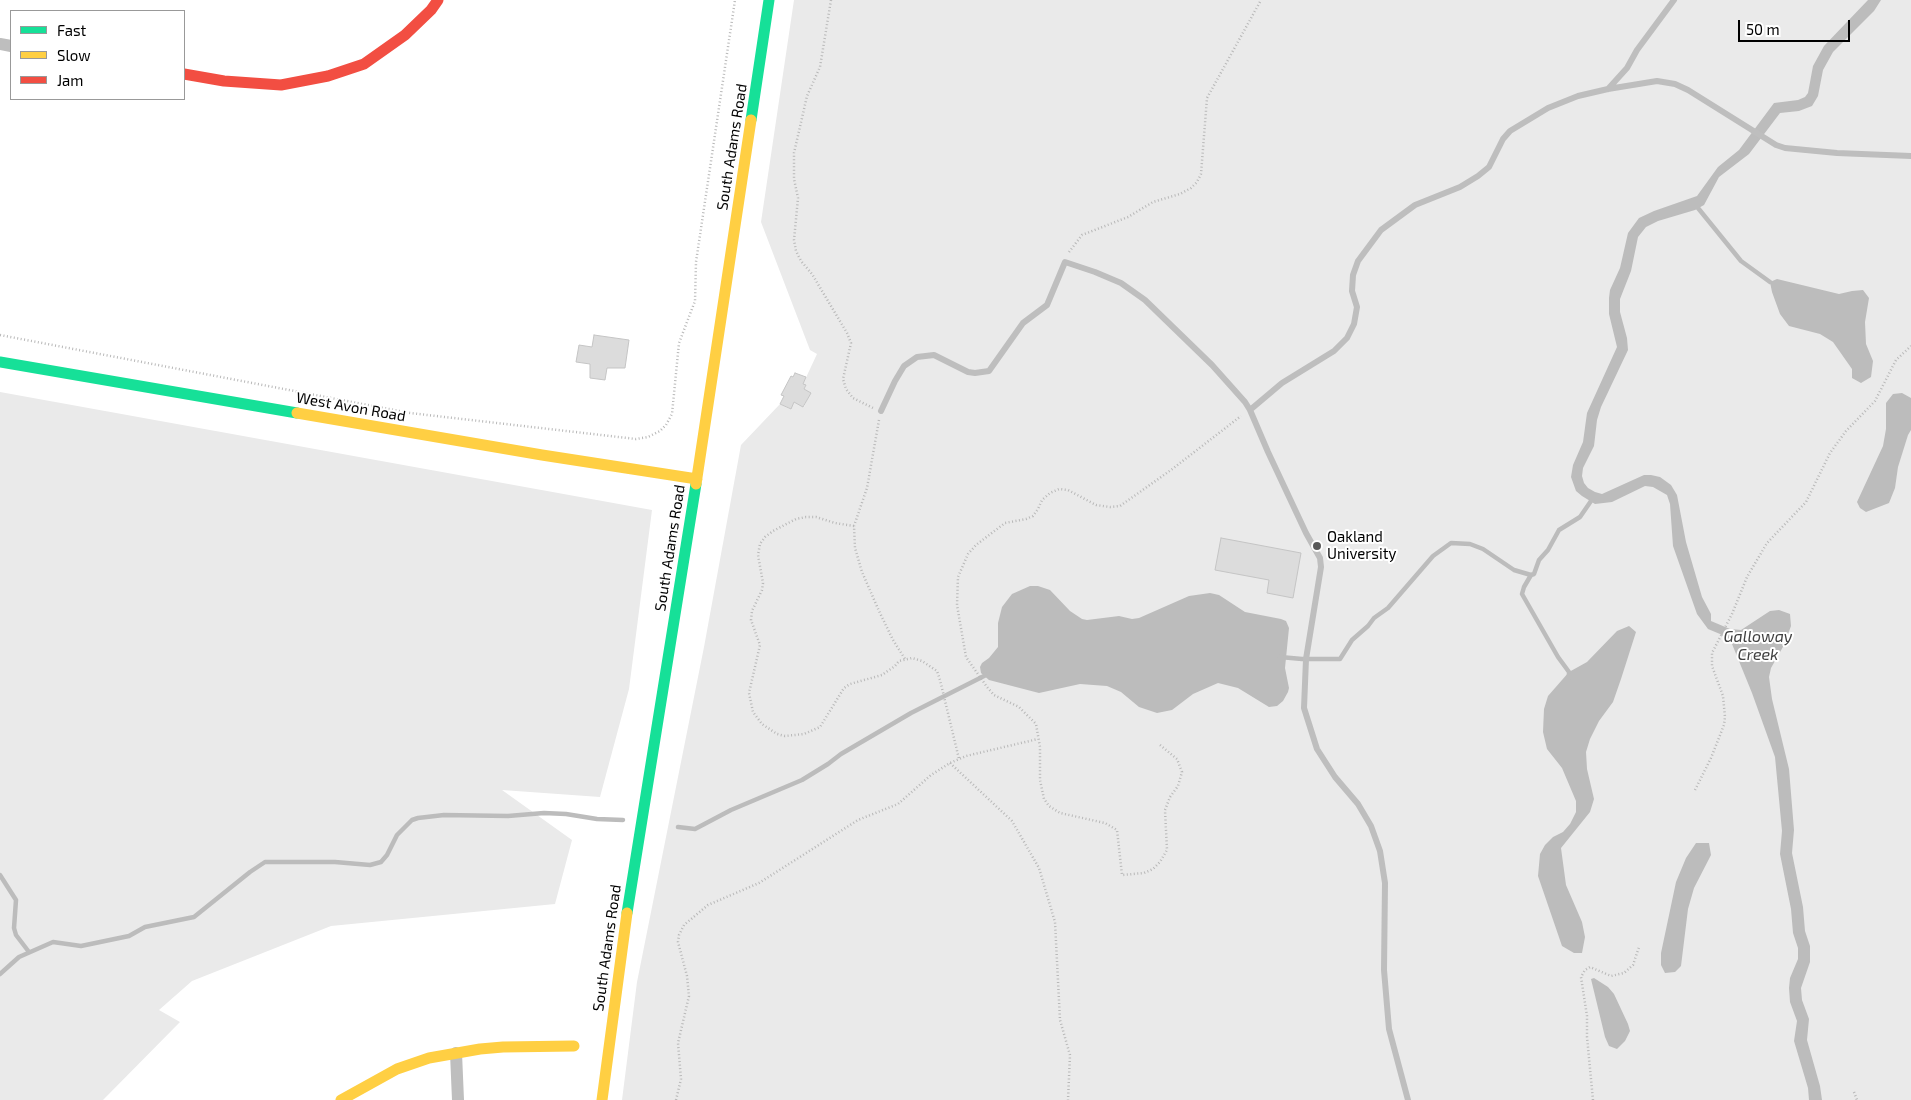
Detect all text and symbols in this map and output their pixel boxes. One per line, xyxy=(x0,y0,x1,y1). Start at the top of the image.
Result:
legend xyxy=(10,10,185,100)
scale bar xyxy=(1741,10,1854,42)
text: 50 m xyxy=(1746,20,1780,38)
text: Fast xyxy=(57,21,86,39)
text: Slow xyxy=(57,46,91,64)
text: Jam xyxy=(57,71,83,89)
street label: South Adams Road xyxy=(713,82,751,212)
street label: West Avon Road xyxy=(295,389,407,425)
street label: South Adams Road xyxy=(651,483,689,613)
place label: Oakland University xyxy=(1327,528,1396,563)
marker: Oakland University xyxy=(1311,540,1323,552)
water label: Galloway Creek xyxy=(1724,627,1792,665)
street label: South Adams Road xyxy=(589,883,625,1013)

